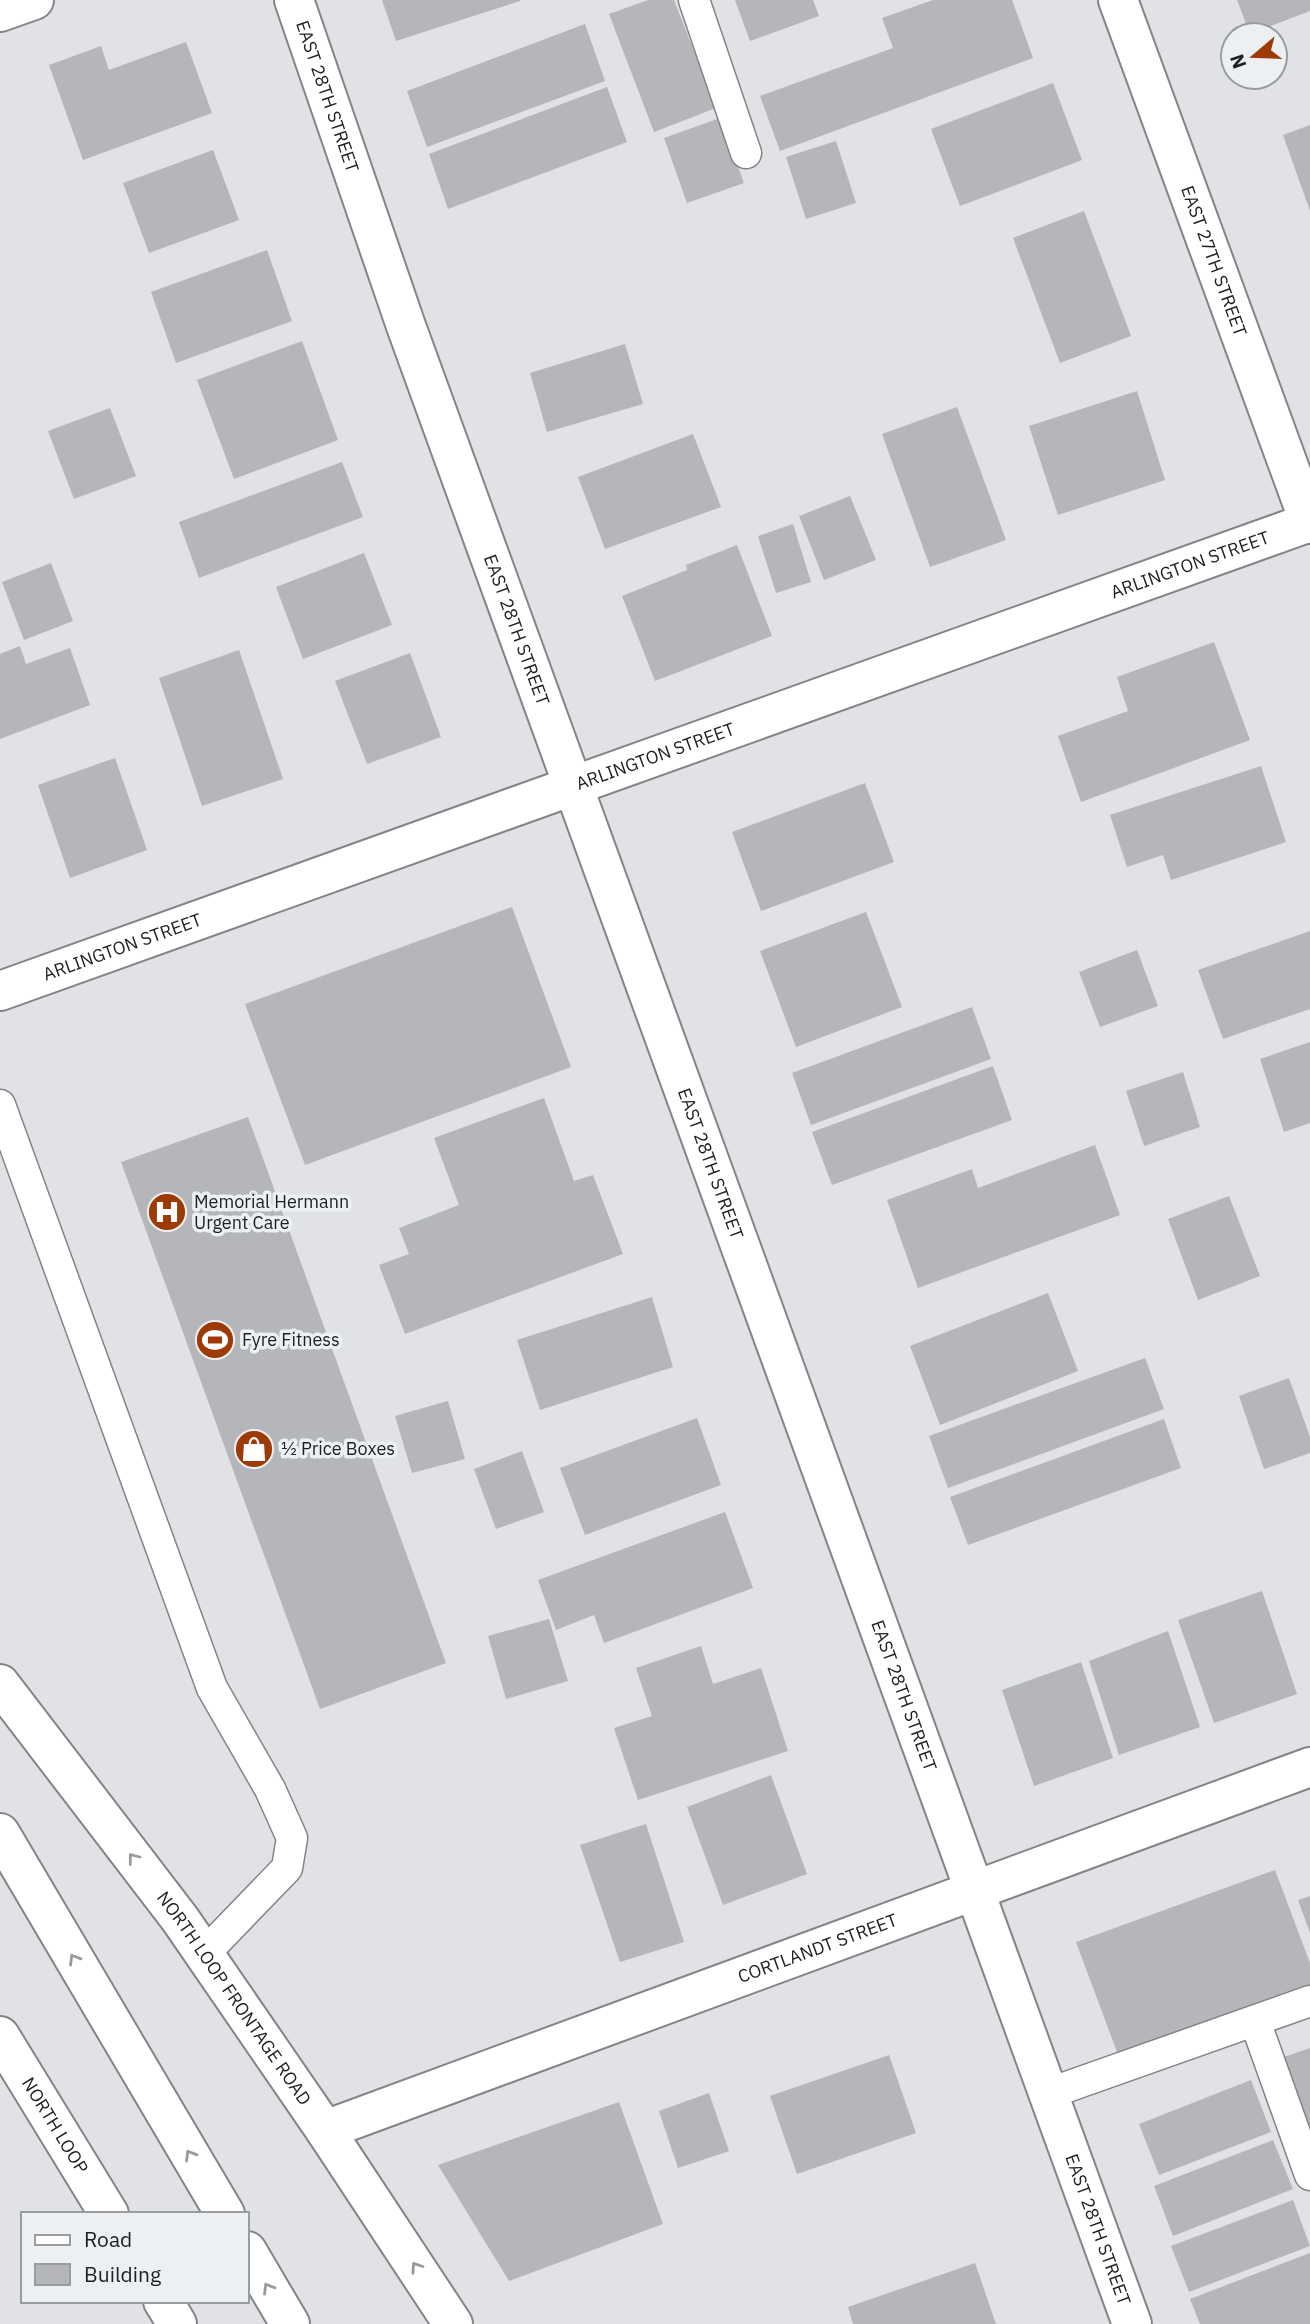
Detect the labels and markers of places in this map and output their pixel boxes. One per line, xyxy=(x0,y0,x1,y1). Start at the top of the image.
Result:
place label: Memorial Hermann Urgent Care xyxy=(194,1190,349,1234)
hospital icon: Memorial Hermann Urgent Care xyxy=(146,1191,188,1233)
sports icon: Fyre Fitness xyxy=(194,1319,236,1361)
place label: Fyre Fitness xyxy=(242,1328,340,1351)
shop icon: ½ Price Boxes xyxy=(233,1428,275,1470)
place label: ½ Price Boxes xyxy=(281,1437,395,1460)

